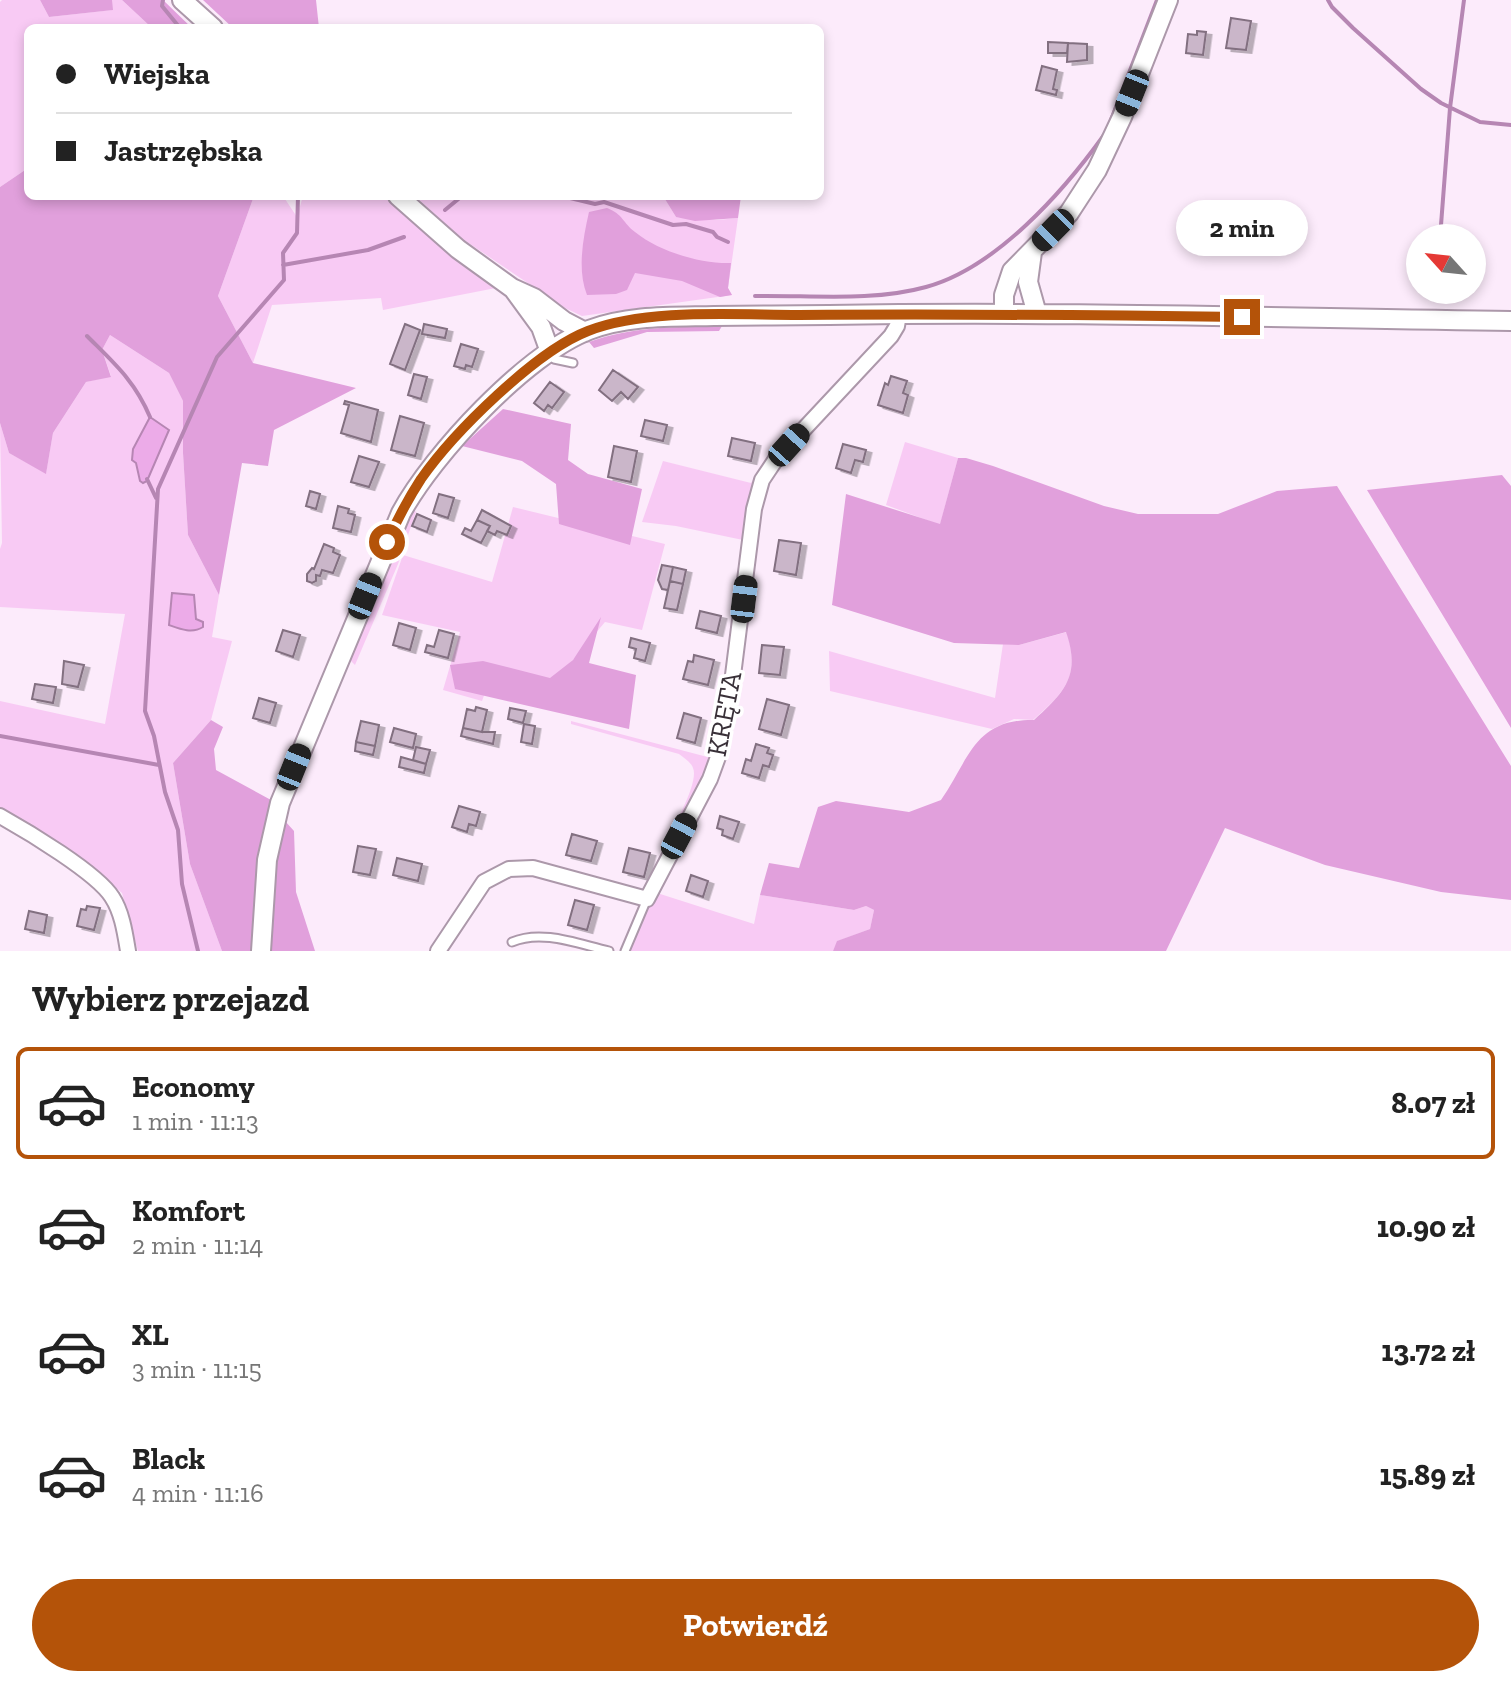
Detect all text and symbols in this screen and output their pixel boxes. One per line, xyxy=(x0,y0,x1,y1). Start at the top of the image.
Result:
text: Wiejska xyxy=(104,56,210,92)
car xyxy=(1112,66,1152,120)
text: Jastrzębska xyxy=(104,133,263,169)
callout: 2 min xyxy=(1176,201,1308,257)
car xyxy=(1028,205,1078,255)
text: 2 min xyxy=(1210,212,1274,244)
north arrow xyxy=(1406,224,1486,304)
map controls xyxy=(1406,224,1486,304)
route end xyxy=(1224,299,1260,335)
car xyxy=(764,419,814,471)
route start xyxy=(369,524,405,560)
car xyxy=(345,569,385,623)
car xyxy=(729,574,759,624)
street label: KRĘTA xyxy=(700,668,749,759)
car xyxy=(274,740,314,794)
car xyxy=(657,809,701,863)
text: Wybierz przejazd xyxy=(32,977,309,1020)
icon: car xyxy=(36,1067,108,1139)
text: Economy xyxy=(132,1069,255,1105)
text: 8.07 zł xyxy=(1391,1085,1475,1121)
text: 1 min · 11:13 xyxy=(132,1105,259,1137)
icon: car xyxy=(36,1191,108,1263)
text: Komfort xyxy=(132,1193,245,1229)
text: 10.90 zł xyxy=(1377,1209,1475,1245)
text: 2 min · 11:14 xyxy=(132,1229,263,1261)
icon: car xyxy=(36,1315,108,1387)
text: XL xyxy=(132,1317,169,1353)
text: 13.72 zł xyxy=(1381,1333,1475,1369)
text: 3 min · 11:15 xyxy=(132,1353,262,1385)
icon: car xyxy=(36,1439,108,1511)
text: Black xyxy=(132,1441,205,1477)
text: 15.89 zł xyxy=(1379,1457,1475,1493)
text: 4 min · 11:16 xyxy=(132,1477,264,1509)
button: Potwierdź xyxy=(32,1579,1479,1671)

